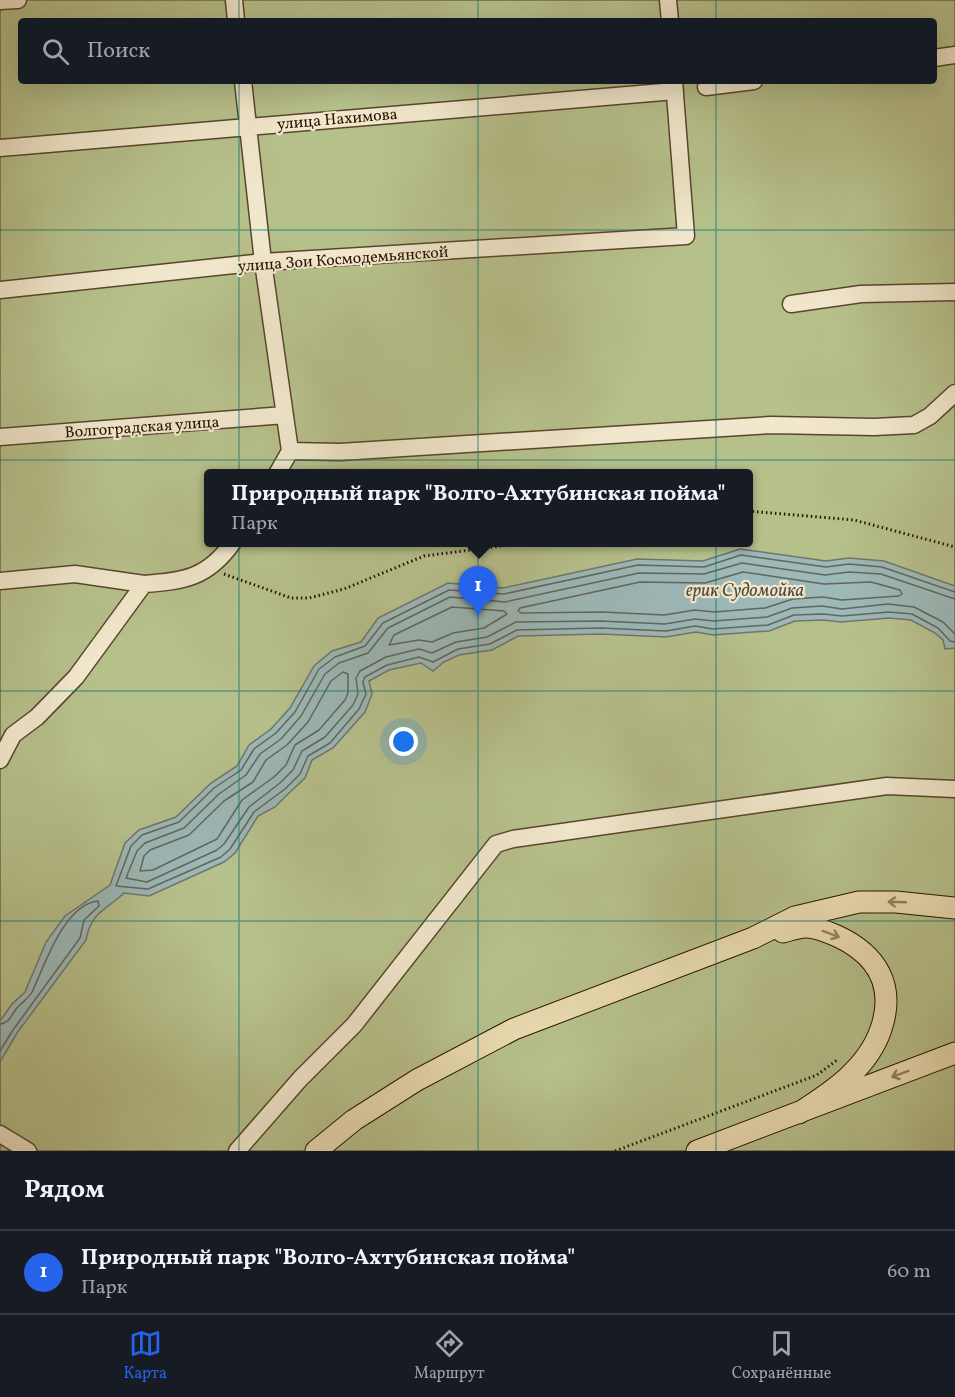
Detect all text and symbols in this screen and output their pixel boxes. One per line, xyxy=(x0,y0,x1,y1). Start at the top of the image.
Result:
search box xyxy=(18,18,937,84)
icon: search xyxy=(39,35,72,68)
text: Поиск xyxy=(87,36,150,67)
street label: улица Нахимова xyxy=(276,104,399,136)
street label: улица Зои Космодемьянской xyxy=(237,242,449,278)
street label: Волгоградская улица xyxy=(64,412,220,444)
popup xyxy=(204,469,753,547)
text: Природный парк "Волго-Ахтубинская пойма" xyxy=(231,479,726,510)
text: Парк xyxy=(231,510,278,538)
pin: 1 xyxy=(458,566,498,616)
water label: ерик Судомойка xyxy=(686,579,804,604)
your location xyxy=(389,727,418,756)
one-way arrow xyxy=(887,897,907,908)
one-way arrow xyxy=(821,929,839,940)
one-way arrow xyxy=(892,1070,910,1081)
text: Рядом xyxy=(24,1172,104,1208)
text: Природный парк "Волго-Ахтубинская пойма" xyxy=(81,1243,575,1274)
text: 1 xyxy=(39,1258,48,1286)
text: 60 m xyxy=(887,1258,931,1286)
text: Парк xyxy=(81,1274,127,1302)
tab: Карта xyxy=(124,1327,167,1385)
tab: Маршрут xyxy=(414,1327,485,1385)
tab: Сохранённые xyxy=(732,1327,831,1385)

